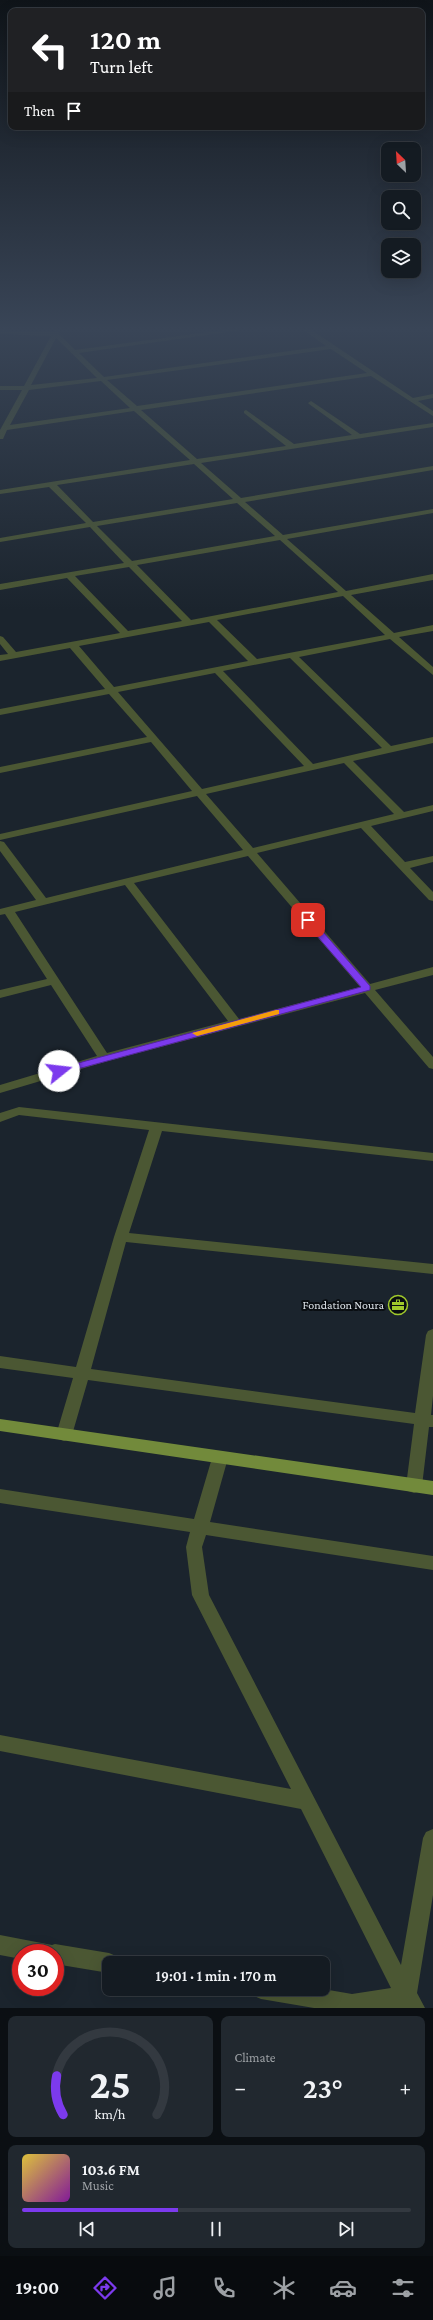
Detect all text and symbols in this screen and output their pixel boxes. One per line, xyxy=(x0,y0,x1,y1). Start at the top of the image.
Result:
icon: left xyxy=(24,24,76,76)
text: 120 m xyxy=(90,24,161,55)
text: Turn left xyxy=(90,57,153,77)
icon: arrive xyxy=(63,100,85,122)
text: Then xyxy=(24,103,55,119)
north arrow xyxy=(381,142,421,182)
map controls xyxy=(381,142,421,278)
button: search xyxy=(381,190,421,230)
button: layers xyxy=(381,238,421,278)
pin xyxy=(291,903,325,937)
icon: arrive xyxy=(297,909,319,931)
position arrow xyxy=(38,1050,80,1092)
office icon: Fondation Noura xyxy=(387,1294,409,1316)
place label: Fondation Noura xyxy=(303,1298,384,1312)
speed limit sign: 30 xyxy=(12,1944,64,1996)
text: 19:01 · 1 min · 170 m xyxy=(156,1968,276,1984)
text: Climate xyxy=(235,2050,275,2065)
text: 25 xyxy=(89,2060,131,2106)
text: 23° xyxy=(303,2071,343,2104)
text: − xyxy=(235,2075,246,2100)
text: + xyxy=(399,2075,411,2100)
text: km/h xyxy=(95,2105,126,2121)
text: 103.6 FM xyxy=(82,2162,140,2178)
text: Music xyxy=(82,2178,114,2193)
icon: previous xyxy=(76,2218,98,2240)
icon: pause xyxy=(205,2218,227,2240)
icon: next xyxy=(335,2218,357,2240)
icon: directions xyxy=(91,2274,119,2302)
icon: music xyxy=(151,2274,179,2302)
icon: phone xyxy=(210,2274,238,2302)
icon: climate xyxy=(270,2274,298,2302)
icon: car xyxy=(329,2274,357,2302)
icon: filters xyxy=(389,2274,417,2302)
text: 19:00 xyxy=(16,2278,59,2298)

